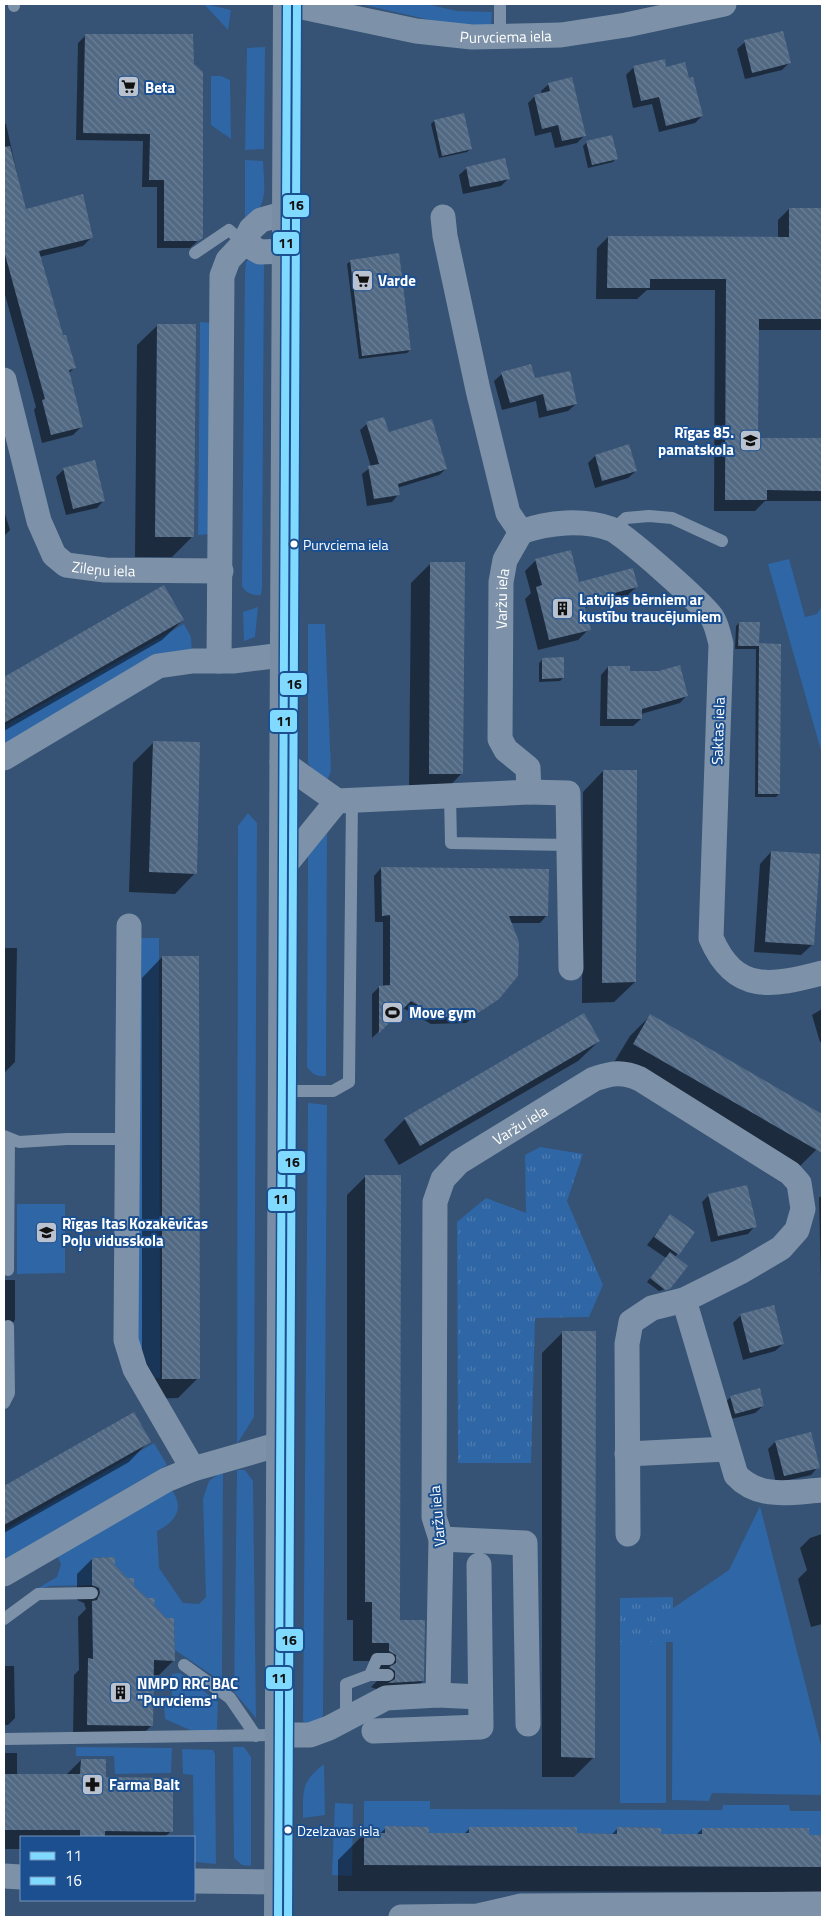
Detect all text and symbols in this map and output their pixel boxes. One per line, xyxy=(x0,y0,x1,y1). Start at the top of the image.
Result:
street label: Purvciema iela xyxy=(459,24,552,49)
supermarket icon: Beta xyxy=(117,75,141,99)
place label: Beta xyxy=(145,76,175,99)
line badge: 16 xyxy=(282,194,310,218)
text: 16 xyxy=(288,194,304,215)
line badge: 11 xyxy=(272,231,300,255)
text: 11 xyxy=(278,232,294,253)
supermarket icon: Varde xyxy=(350,268,374,292)
place label: Varde xyxy=(378,269,416,292)
place label: Rīgas 85. pamatskola xyxy=(658,421,734,461)
school or university icon: Rīgas 85. pamatskola xyxy=(738,429,762,453)
place label: Purvciema iela xyxy=(303,534,389,555)
marker: Purvciema iela xyxy=(289,539,299,549)
street label: Zileņu iela xyxy=(71,554,136,582)
street label: Varžu iela xyxy=(489,566,515,629)
place label: Latvijas bērniem ar kustību traucējumiem xyxy=(579,588,721,628)
building icon: Latvijas bērniem ar kustību traucējumiem xyxy=(551,596,575,620)
line badge: 16 xyxy=(279,672,308,696)
text: 16 xyxy=(286,673,302,694)
street label: Saktas iela xyxy=(705,696,731,765)
line badge: 11 xyxy=(269,709,298,733)
text: 11 xyxy=(276,710,292,731)
sports icon: Move gym xyxy=(381,1000,405,1024)
place label: Move gym xyxy=(409,1001,476,1024)
street label: Varžu iela xyxy=(488,1099,552,1150)
line badge: 16 xyxy=(277,1150,306,1174)
text: 16 xyxy=(284,1151,300,1172)
line badge: 11 xyxy=(267,1188,296,1212)
text: 11 xyxy=(273,1188,289,1209)
place label: Rīgas Itas Kozakēvičas Poļu vidusskola xyxy=(62,1212,208,1252)
school or university icon: Rīgas Itas Kozakēvičas Poļu vidusskola xyxy=(34,1220,58,1244)
street label: Varžu iela xyxy=(423,1484,451,1547)
line badge: 16 xyxy=(275,1628,304,1652)
text: 16 xyxy=(281,1629,297,1650)
line badge: 11 xyxy=(265,1666,293,1690)
text: 11 xyxy=(271,1667,287,1688)
place label: NMPD RRC BAC "Purvciems" xyxy=(137,1672,238,1712)
building icon: NMPD RRC BAC "Purvciems" xyxy=(109,1680,133,1704)
pharmacy icon: Farma Balt xyxy=(81,1772,105,1796)
place label: Farma Balt xyxy=(109,1773,180,1796)
place label: Dzelzavas iela xyxy=(297,1820,380,1841)
marker: Dzelzavas iela xyxy=(283,1825,293,1835)
legend xyxy=(20,1836,195,1901)
text: 11 xyxy=(65,1844,82,1867)
text: 16 xyxy=(65,1869,82,1892)

